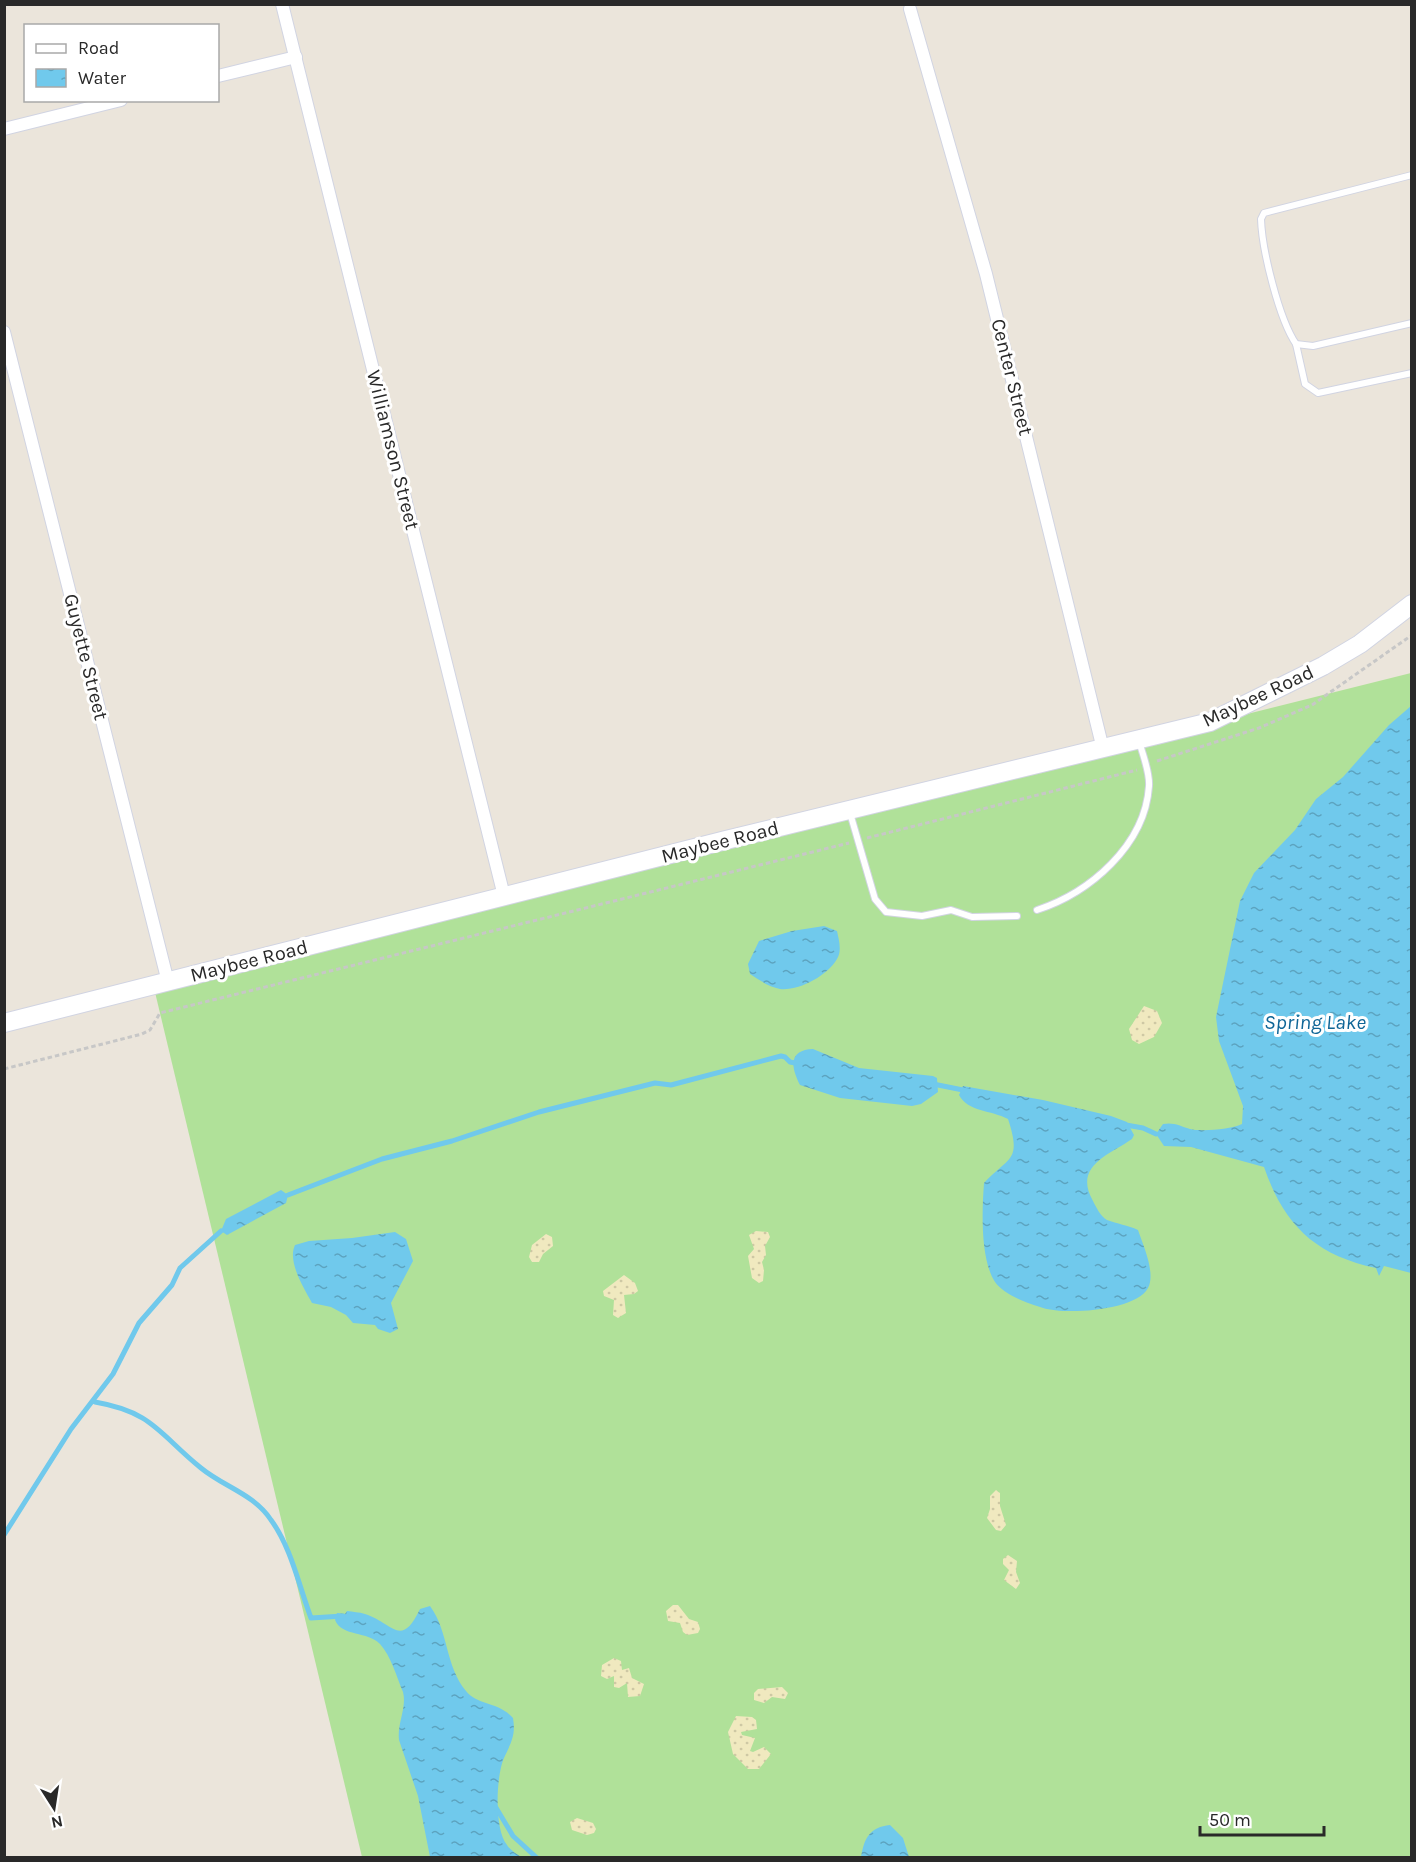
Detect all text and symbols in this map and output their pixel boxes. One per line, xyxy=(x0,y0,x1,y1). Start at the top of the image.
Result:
legend xyxy=(24,24,219,102)
text: Road xyxy=(78,37,119,59)
text: Water xyxy=(78,67,126,89)
street label: Center Street xyxy=(986,316,1038,438)
street label: Williamson Street xyxy=(362,368,424,533)
street label: Guyette Street xyxy=(59,591,113,723)
street label: Maybee Road xyxy=(1199,660,1317,732)
street label: Maybee Road xyxy=(659,816,781,868)
street label: Maybee Road xyxy=(188,935,310,987)
water label: Spring Lake xyxy=(1264,1010,1366,1034)
north arrow xyxy=(24,1778,84,1838)
scale bar xyxy=(1200,1799,1324,1837)
text: 50 m xyxy=(1209,1809,1251,1831)
text: N xyxy=(49,1812,65,1833)

